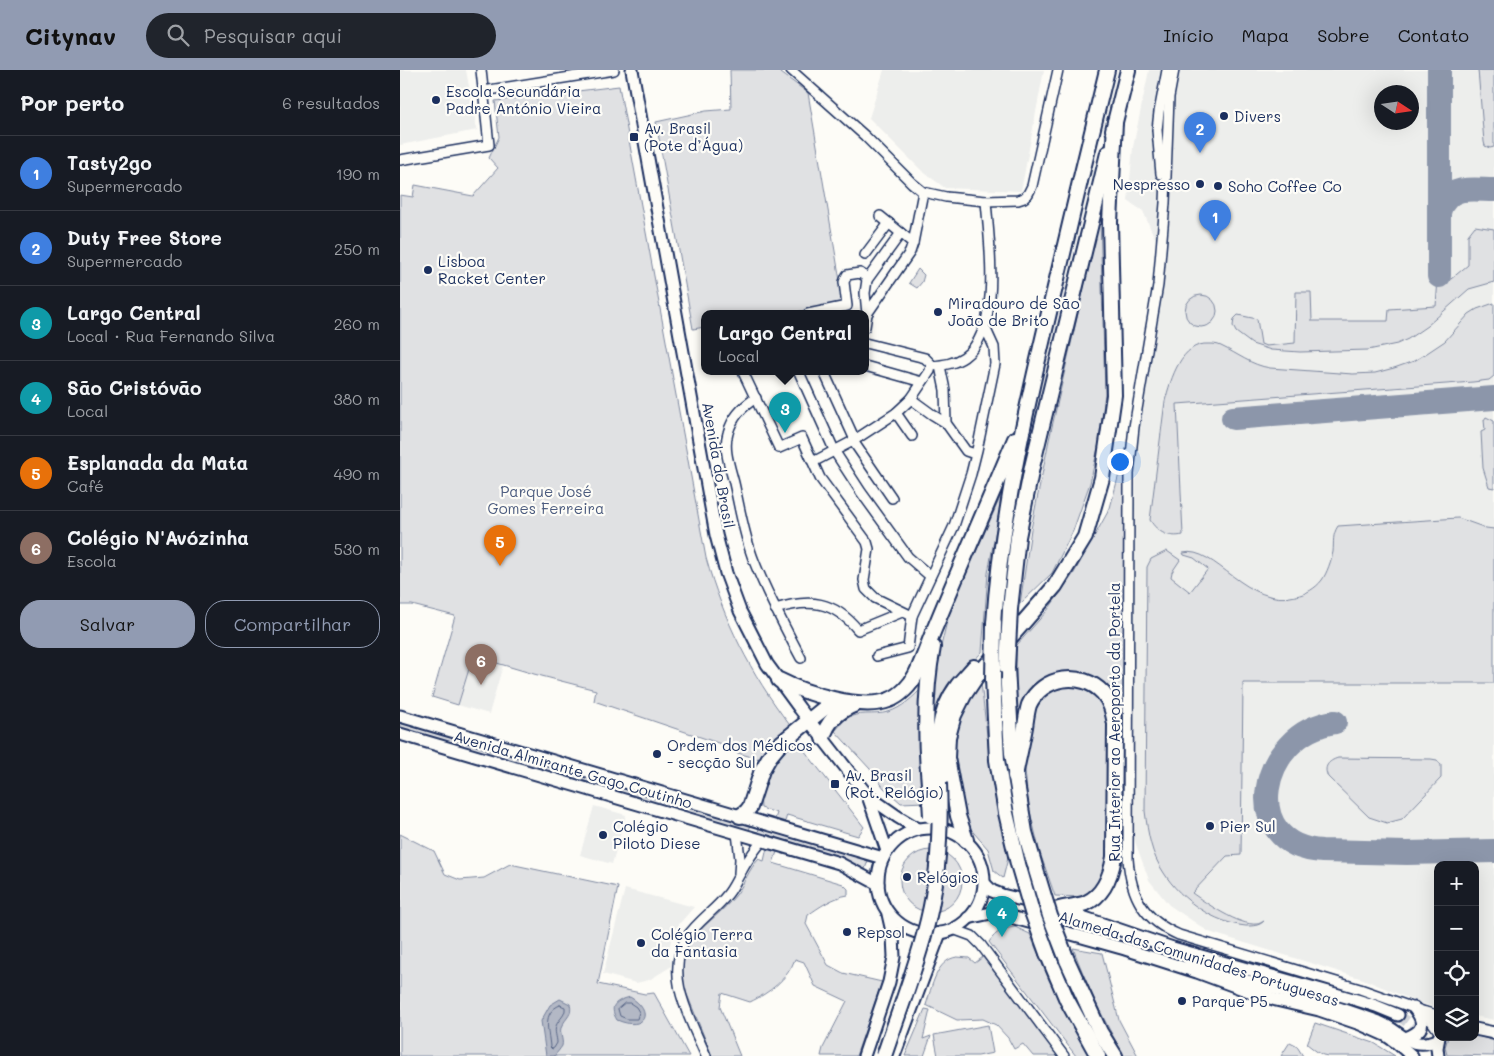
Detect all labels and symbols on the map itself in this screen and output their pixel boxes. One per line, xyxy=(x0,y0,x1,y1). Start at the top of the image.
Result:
place label: Escola Secundária Padre António Vieira xyxy=(446,81,601,118)
north arrow xyxy=(1374,85,1419,130)
marker: Escola Secundária Padre António Vieira xyxy=(430,94,442,106)
place label: Divers xyxy=(1234,106,1281,126)
marker: Divers xyxy=(1218,110,1230,122)
pin: 2 xyxy=(1184,112,1216,153)
place label: Av. Brasil (Pote d’Água) xyxy=(644,118,743,155)
marker: Av. Brasil (Pote d’Água) xyxy=(628,131,640,143)
place label: Nespresso xyxy=(1113,174,1190,194)
place label: Soho Coffee Co xyxy=(1228,176,1342,196)
marker: Nespresso xyxy=(1194,178,1206,190)
marker: Soho Coffee Co xyxy=(1212,180,1224,192)
pin: 1 xyxy=(1199,200,1231,241)
place label: Lisboa Racket Center xyxy=(438,251,546,288)
marker: Lisboa Racket Center xyxy=(422,264,434,276)
place label: Miradouro de São João de Brito xyxy=(948,293,1080,330)
marker: Miradouro de São João de Brito xyxy=(932,306,944,318)
pin: 3 xyxy=(769,392,801,433)
street label: Avenida do Brasil xyxy=(698,400,740,530)
your location xyxy=(1107,449,1133,475)
park label: Parque José Gomes Ferreira xyxy=(488,481,604,518)
pin: 5 xyxy=(484,525,516,566)
street label: Rua Interior ao Aeroporto da Portela xyxy=(1104,582,1124,862)
pin: 6 xyxy=(465,644,497,685)
street label: Avenida Almirante Gago Coutinho xyxy=(452,725,694,813)
place label: Ordem dos Médicos - secção Sul xyxy=(667,735,813,772)
marker: Ordem dos Médicos - secção Sul xyxy=(651,748,663,760)
place label: Av. Brasil (Rot. Relógio) xyxy=(845,765,943,802)
marker: Av. Brasil (Rot. Relógio) xyxy=(829,778,841,790)
place label: Colégio Piloto Diese xyxy=(613,816,700,853)
place label: Pier Sul xyxy=(1220,816,1276,836)
marker: Pier Sul xyxy=(1204,820,1216,832)
marker: Colégio Piloto Diese xyxy=(597,829,609,841)
place label: Relógios xyxy=(917,867,978,887)
marker: Relógios xyxy=(901,871,913,883)
pin: 4 xyxy=(986,896,1018,937)
street label: Alameda das Comunidades Portuguesas xyxy=(1056,906,1342,1010)
place label: Repsol xyxy=(857,922,905,942)
place label: Colégio Terra da Fantasia xyxy=(651,924,753,961)
marker: Repsol xyxy=(841,926,853,938)
marker: Colégio Terra da Fantasia xyxy=(635,937,647,949)
place label: Parque P5 xyxy=(1192,991,1268,1011)
marker: Parque P5 xyxy=(1176,995,1188,1007)

